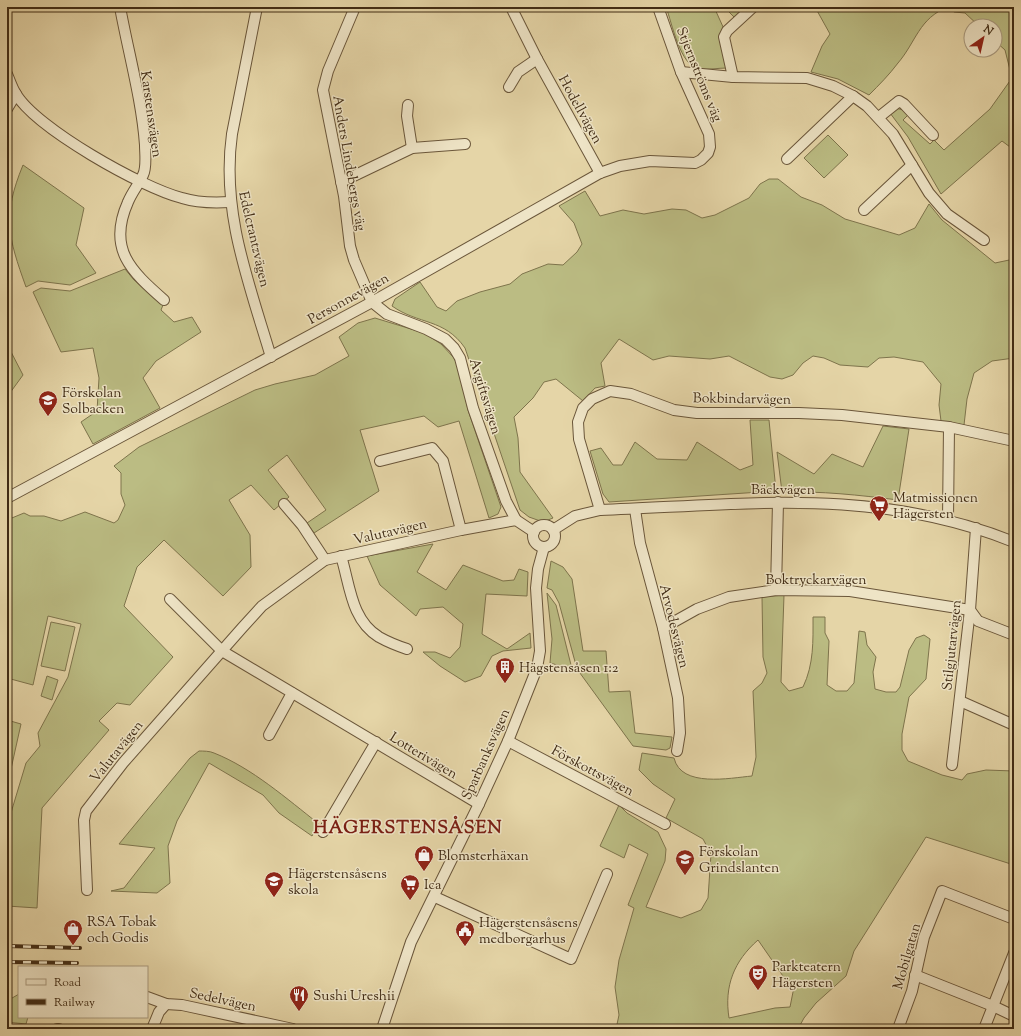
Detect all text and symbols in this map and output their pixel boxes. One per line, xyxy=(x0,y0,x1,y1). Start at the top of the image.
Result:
north arrow xyxy=(963,18,1003,58)
text: N xyxy=(979,21,996,40)
street label: Stjernströms väg xyxy=(670,24,726,125)
street label: Karstensvägen xyxy=(134,70,166,159)
street label: Hodellvägen xyxy=(552,72,606,148)
street label: Anders Lindebergs väg xyxy=(326,94,370,233)
street label: Edelcrantzvägen xyxy=(232,190,274,289)
street label: Personnevägen xyxy=(305,269,393,330)
street label: Avgiftsvägen xyxy=(463,356,505,437)
place label: Förskolan Solbacken xyxy=(62,384,124,420)
school or university icon: Förskolan Solbacken xyxy=(37,389,59,417)
street label: Bokbindarvägen xyxy=(693,389,791,411)
street label: Bäckvägen xyxy=(751,481,815,501)
place label: Matmissionen Hägersten xyxy=(893,489,978,525)
supermarket icon: Matmissionen Hägersten xyxy=(868,494,890,522)
street label: Valutavägen xyxy=(352,515,429,551)
street label: Boktryckarvägen xyxy=(765,571,867,591)
street label: Arvodesvägen xyxy=(653,582,693,671)
street label: Stilgjutarvägen xyxy=(938,599,968,692)
building icon: Hägstensåsen 1:2 xyxy=(494,656,516,684)
place label: Hägstensåsen 1:2 xyxy=(519,659,619,679)
street label: Sparbanksvägen xyxy=(458,706,516,804)
street label: Valutavägen xyxy=(86,717,149,788)
street label: Lotterivägen xyxy=(385,728,461,785)
street label: Förskottsvägen xyxy=(547,742,637,802)
district label: HÄGERSTENSÅSEN xyxy=(313,815,503,842)
place label: Förskolan Grindslanten xyxy=(699,843,779,879)
shop icon: Blomsterhäxan xyxy=(413,844,435,872)
place label: Blomsterhäxan xyxy=(438,847,529,867)
school or university icon: Förskolan Grindslanten xyxy=(674,848,696,876)
place label: Hägerstensåsens skola xyxy=(288,865,387,901)
school or university icon: Hägerstensåsens skola xyxy=(263,870,285,898)
supermarket icon: Ica xyxy=(399,873,421,901)
place label: Ica xyxy=(424,876,442,896)
place label: RSA Tobak och Godis xyxy=(87,913,157,949)
place label: Hägerstensåsens medborgarhus xyxy=(479,914,578,950)
shop icon: RSA Tobak och Godis xyxy=(62,918,84,946)
public building icon: Hägerstensåsens medborgarhus xyxy=(454,919,476,947)
street label: Mobilgatan xyxy=(889,921,927,992)
place label: Parkteatern Hägersten xyxy=(772,958,841,994)
theatre icon: Parkteatern Hägersten xyxy=(747,963,769,991)
legend xyxy=(18,966,148,1018)
text: Road xyxy=(54,974,81,992)
street label: Sedelvägen xyxy=(187,984,258,1018)
restaurant icon: Sushi Ureshii xyxy=(288,984,310,1012)
place label: Sushi Ureshii xyxy=(313,987,395,1007)
text: Railway xyxy=(54,994,95,1012)

